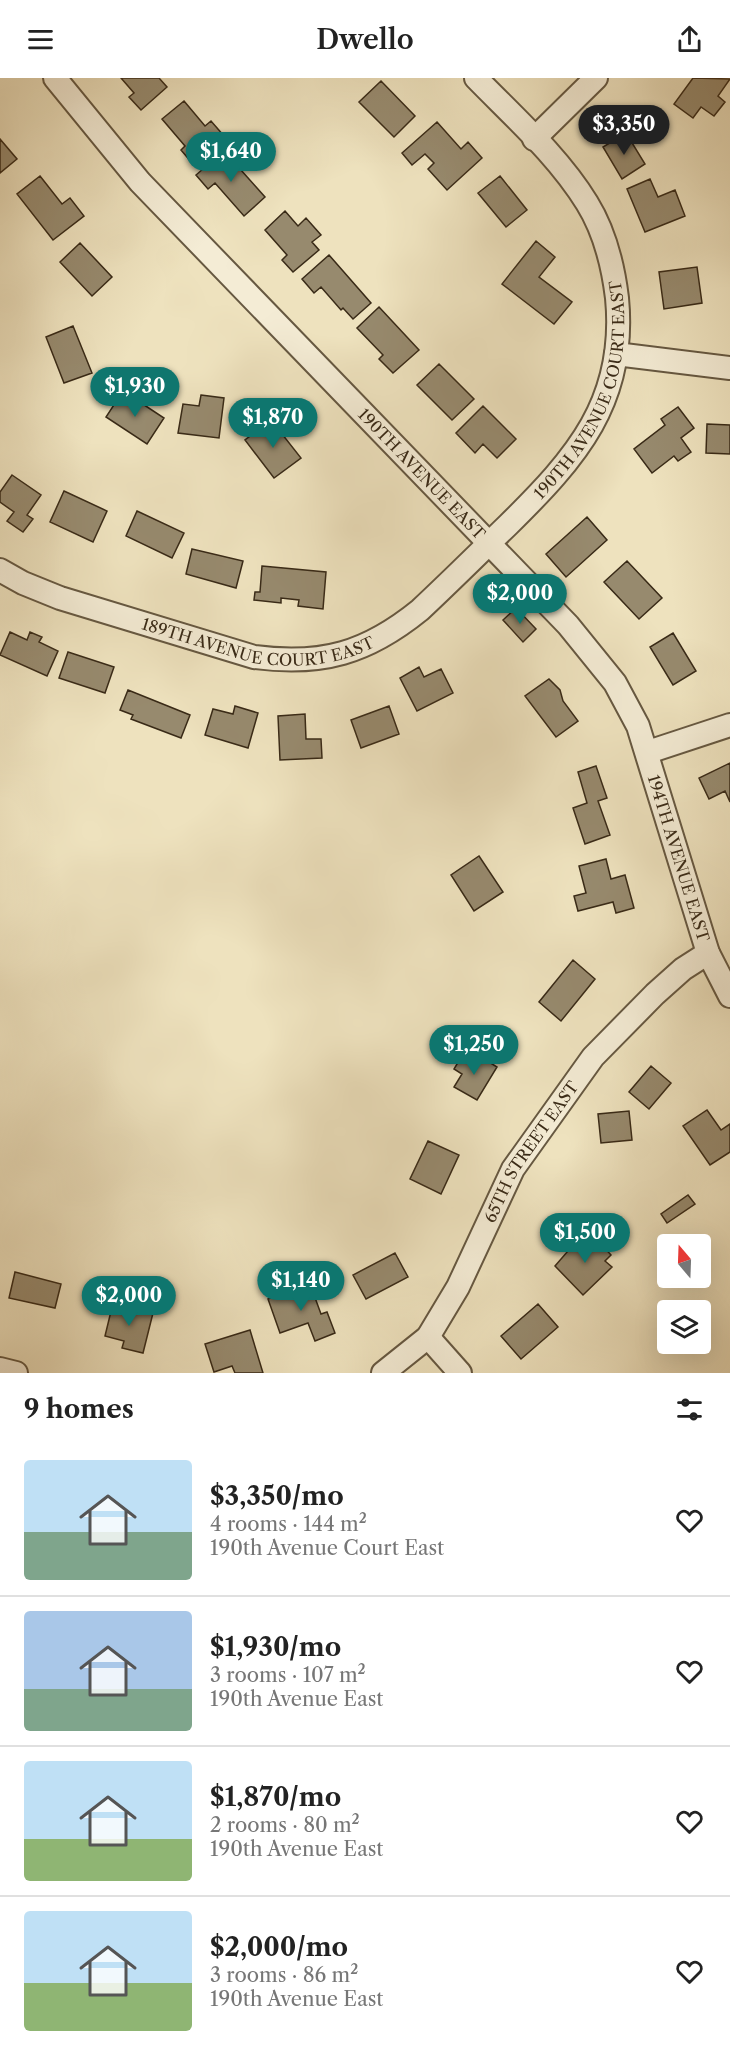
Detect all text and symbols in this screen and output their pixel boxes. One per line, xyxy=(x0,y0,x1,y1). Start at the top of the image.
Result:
icon: menu xyxy=(24,23,57,56)
text: Dwello xyxy=(316,23,414,56)
icon: share xyxy=(673,23,706,56)
pin: $3,350 xyxy=(575,105,673,156)
text: $3,350 xyxy=(592,112,656,136)
pin: $1,640 xyxy=(182,132,280,183)
text: $1,640 xyxy=(200,139,262,163)
street label: 190TH AVENUE COURT EAST xyxy=(529,279,628,503)
pin: $1,930 xyxy=(86,367,184,418)
text: $1,930 xyxy=(104,374,166,398)
pin: $1,870 xyxy=(224,398,322,449)
street label: 190TH AVENUE EAST xyxy=(354,404,490,543)
text: $1,870 xyxy=(242,405,304,429)
pin: $2,000 xyxy=(471,574,569,625)
text: $2,000 xyxy=(487,581,553,605)
street label: 189TH AVENUE COURT EAST xyxy=(140,614,377,670)
street label: 194TH AVENUE EAST xyxy=(644,772,714,944)
pin: $1,250 xyxy=(425,1025,523,1076)
text: $1,250 xyxy=(443,1032,505,1056)
street label: 65TH STREET EAST xyxy=(479,1077,583,1226)
pin: $1,500 xyxy=(536,1213,634,1264)
text: $1,500 xyxy=(554,1220,616,1244)
north arrow xyxy=(657,1234,711,1288)
map controls xyxy=(657,1234,711,1354)
pin: $1,140 xyxy=(252,1261,350,1312)
text: $1,140 xyxy=(271,1268,331,1292)
pin: $2,000 xyxy=(80,1276,178,1327)
text: $2,000 xyxy=(96,1283,162,1307)
button: layers xyxy=(657,1300,711,1354)
text: 9 homes xyxy=(24,1393,134,1425)
icon: filters xyxy=(673,1393,706,1426)
text: $3,350/mo xyxy=(210,1480,344,1512)
icon: home xyxy=(72,1484,144,1556)
icon: heart xyxy=(673,1504,706,1537)
text: 4 rooms · 144 m² xyxy=(210,1512,367,1536)
text: 190th Avenue Court East xyxy=(210,1536,444,1560)
text: $1,930/mo xyxy=(210,1631,341,1663)
icon: home xyxy=(72,1635,144,1707)
icon: heart xyxy=(673,1655,706,1688)
text: 3 rooms · 107 m² xyxy=(210,1663,366,1687)
text: 190th Avenue East xyxy=(210,1687,383,1711)
text: $1,870/mo xyxy=(210,1781,341,1813)
icon: home xyxy=(72,1785,144,1857)
icon: heart xyxy=(673,1805,706,1838)
text: 2 rooms · 80 m² xyxy=(210,1813,360,1837)
text: 190th Avenue East xyxy=(210,1837,383,1861)
text: $2,000/mo xyxy=(210,1931,348,1963)
icon: home xyxy=(72,1935,144,2007)
icon: heart xyxy=(673,1955,706,1988)
text: 3 rooms · 86 m² xyxy=(210,1963,358,1987)
text: 190th Avenue East xyxy=(210,1987,383,2011)

